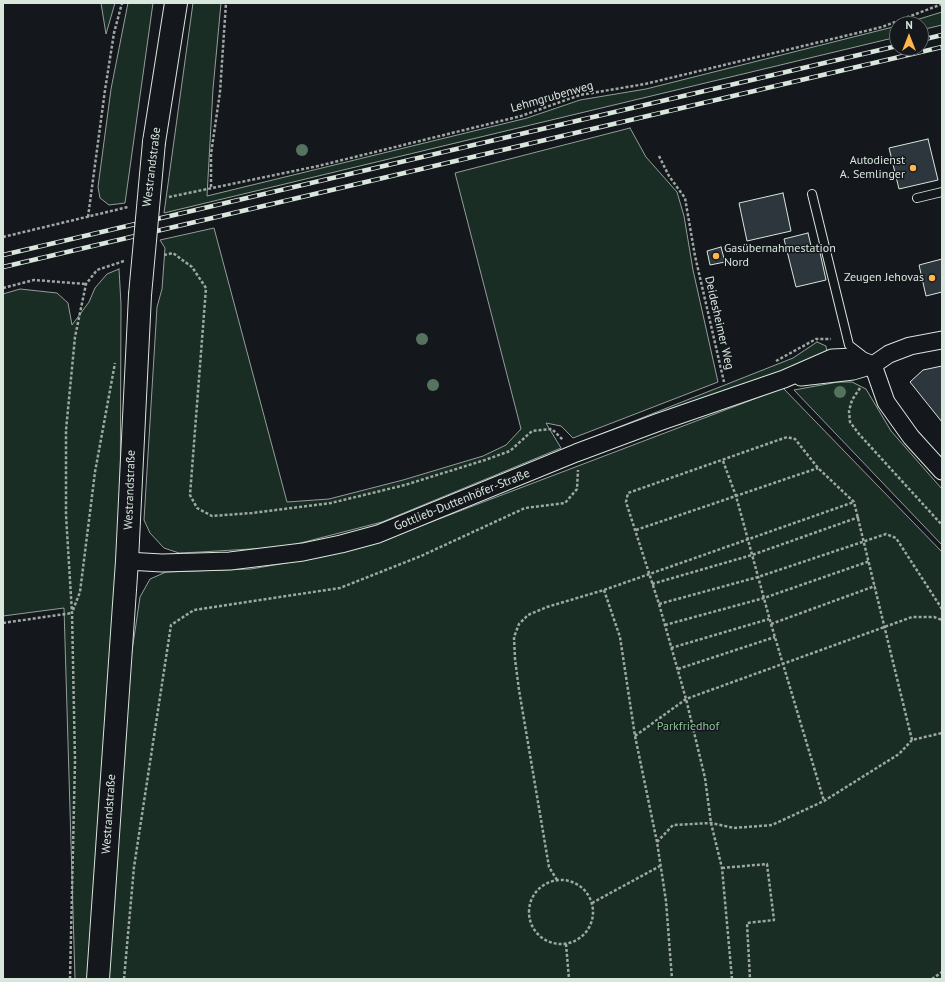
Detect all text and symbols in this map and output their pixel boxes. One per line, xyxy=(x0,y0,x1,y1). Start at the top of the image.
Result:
north arrow xyxy=(889,16,929,56)
text: N xyxy=(905,18,913,32)
street label: Lehmgrubenweg xyxy=(509,78,595,116)
street label: Westrandstraße xyxy=(140,126,164,208)
place label: Autodienst A. Semlinger xyxy=(840,154,905,182)
marker: Autodienst A. Semlinger xyxy=(908,163,918,173)
place label: Gasübernahmestation Nord xyxy=(724,242,836,270)
marker: Gasübernahmestation Nord xyxy=(711,251,721,261)
place label: Zeugen Jehovas xyxy=(844,271,924,285)
marker: Zeugen Jehovas xyxy=(927,273,937,283)
street label: Deidesheimer Weg xyxy=(701,275,737,371)
street label: Westrandstraße xyxy=(121,450,139,530)
street label: Gottlieb-Duttenhöfer-Straße xyxy=(392,466,532,534)
park label: Parkfriedhof xyxy=(657,720,719,734)
street label: Westrandstraße xyxy=(99,774,119,854)

